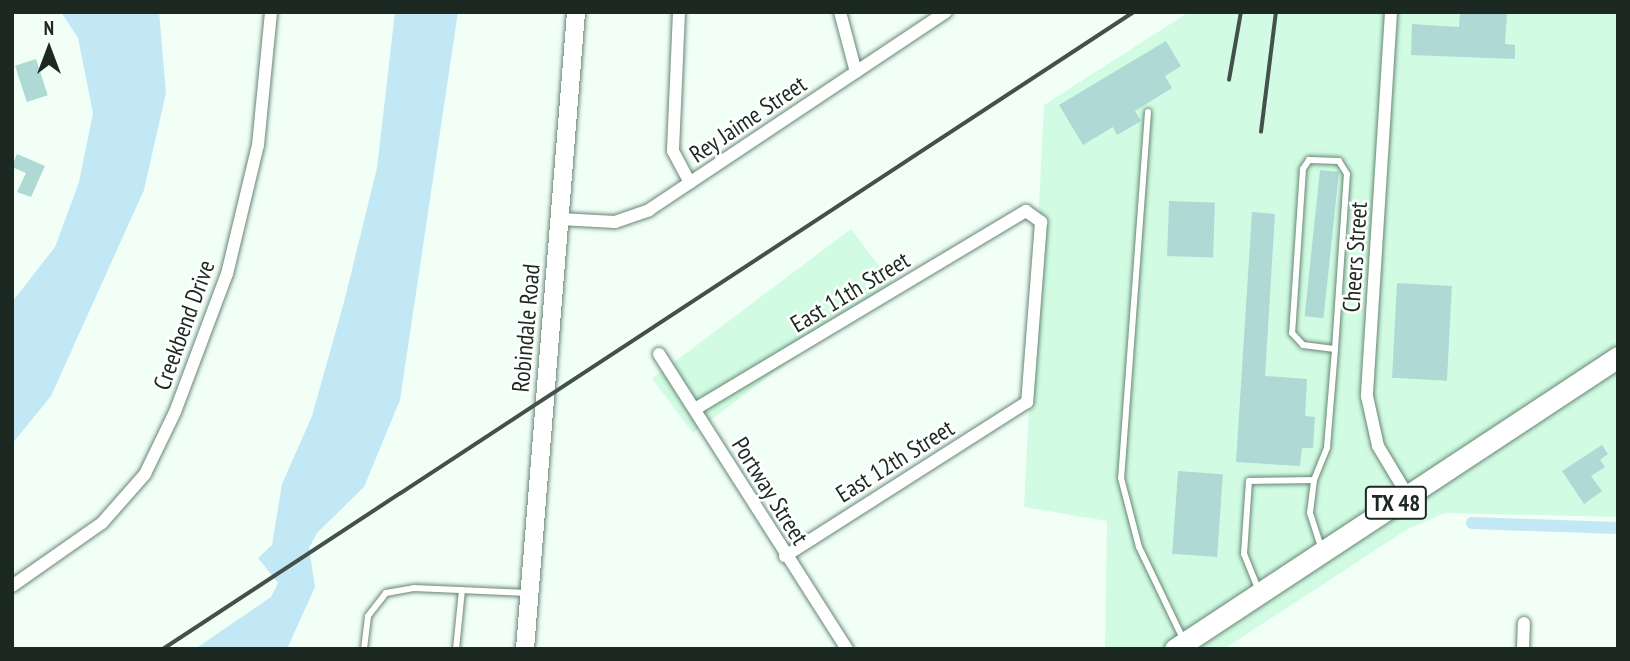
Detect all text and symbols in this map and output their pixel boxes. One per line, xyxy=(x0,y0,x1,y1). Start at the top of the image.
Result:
north arrow xyxy=(14,14,84,84)
text: N xyxy=(44,16,54,40)
street label: Rey Jaime Street xyxy=(684,69,812,169)
street label: Cheers Street xyxy=(1337,201,1373,313)
street label: East 11th Street xyxy=(785,245,915,339)
street label: Creekbend Drive xyxy=(147,256,221,394)
street label: Robindale Road xyxy=(506,263,546,393)
street label: East 12th Street xyxy=(831,413,959,509)
street label: Portway Street xyxy=(726,432,814,550)
road number: TX 48 xyxy=(1364,484,1428,523)

